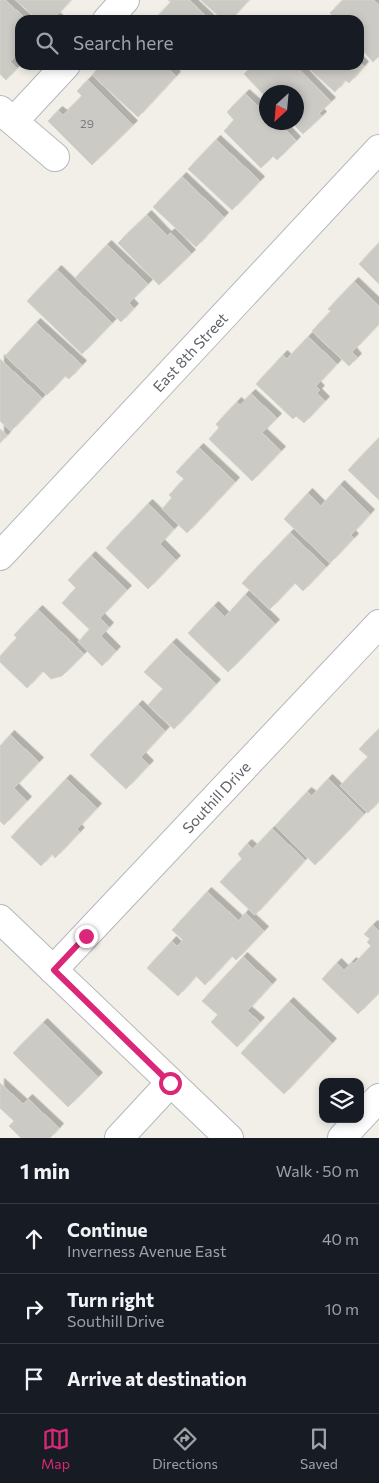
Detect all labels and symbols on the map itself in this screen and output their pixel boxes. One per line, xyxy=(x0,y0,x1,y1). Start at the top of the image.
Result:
north arrow xyxy=(259,85,304,130)
house number: 29 xyxy=(80,116,94,130)
street label: East 8th Street xyxy=(149,309,231,395)
street label: Southill Drive xyxy=(178,757,254,837)
route end xyxy=(75,925,98,948)
route start xyxy=(159,1072,182,1095)

